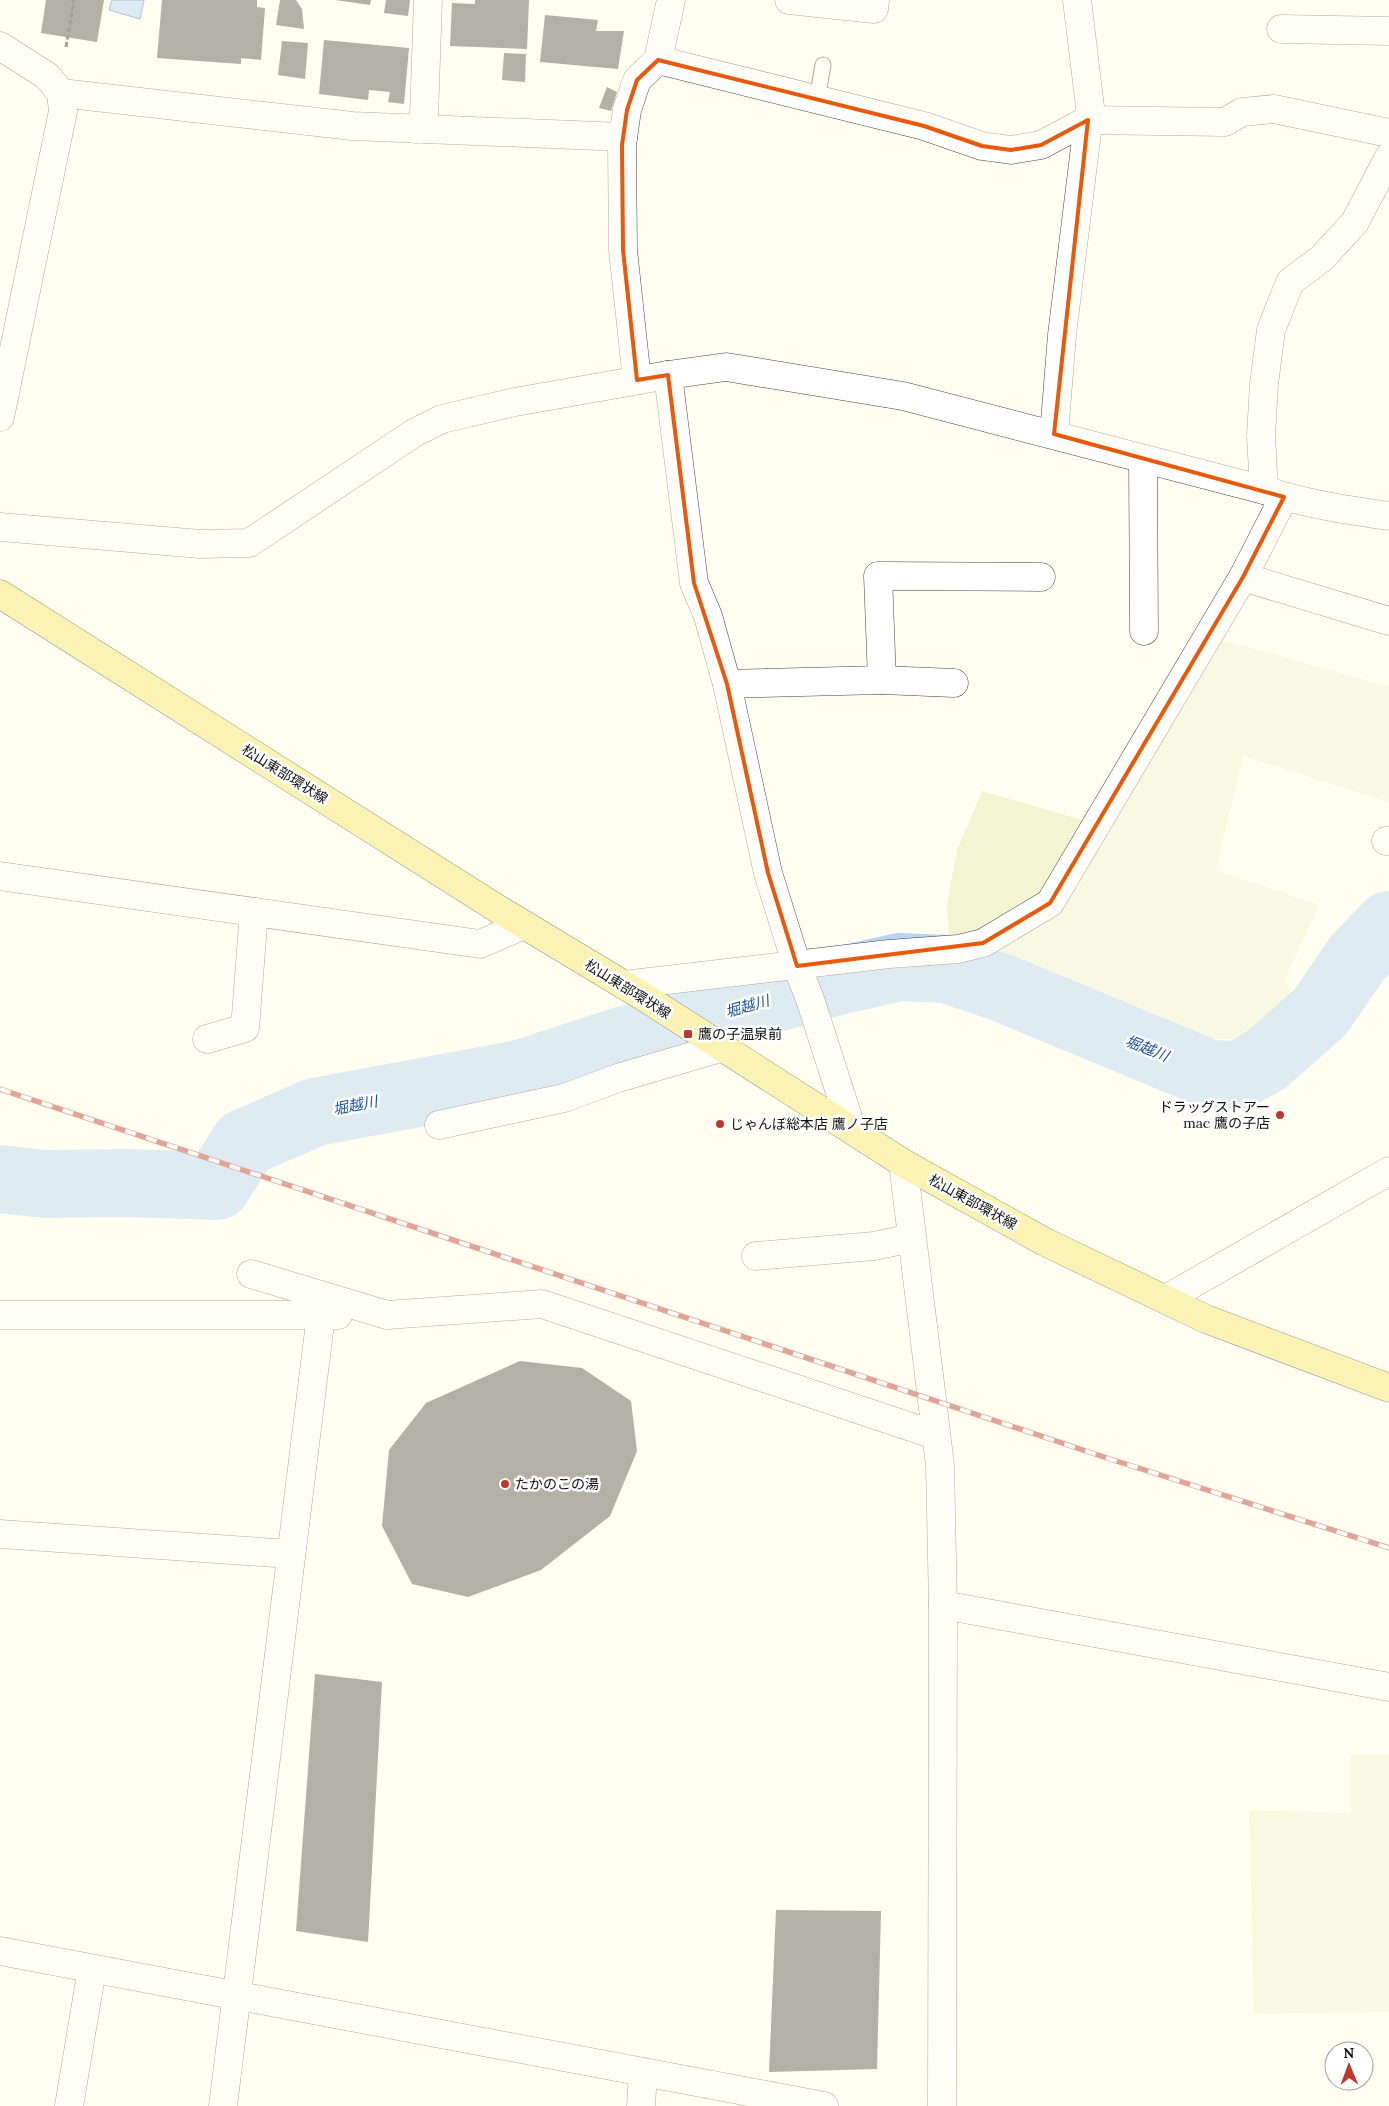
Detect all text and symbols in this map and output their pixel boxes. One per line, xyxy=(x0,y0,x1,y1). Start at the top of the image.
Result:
street label: 松山東部環状線 xyxy=(239,740,331,808)
street label: 松山東部環状線 xyxy=(582,955,674,1023)
water label: 堀越川 xyxy=(723,990,773,1021)
place label: 鷹の子温泉前 xyxy=(698,1025,782,1043)
marker: 鷹の子温泉前 xyxy=(682,1028,694,1040)
water label: 堀越川 xyxy=(1123,1031,1173,1066)
water label: 堀越川 xyxy=(331,1091,381,1119)
place label: ドラッグストアー mac 鷹の子店 xyxy=(1159,1098,1270,1132)
marker: ドラッグストアー mac 鷹の子店 xyxy=(1274,1109,1286,1121)
place label: じゃんぼ総本店 鷹ノ子店 xyxy=(730,1115,888,1133)
marker: じゃんぼ総本店 鷹ノ子店 xyxy=(714,1118,726,1130)
street label: 松山東部環状線 xyxy=(926,1170,1020,1234)
place label: たかのこの湯 xyxy=(515,1475,599,1493)
marker: たかのこの湯 xyxy=(499,1478,511,1490)
north arrow xyxy=(1324,2041,1374,2091)
text: N xyxy=(1343,2044,1355,2062)

